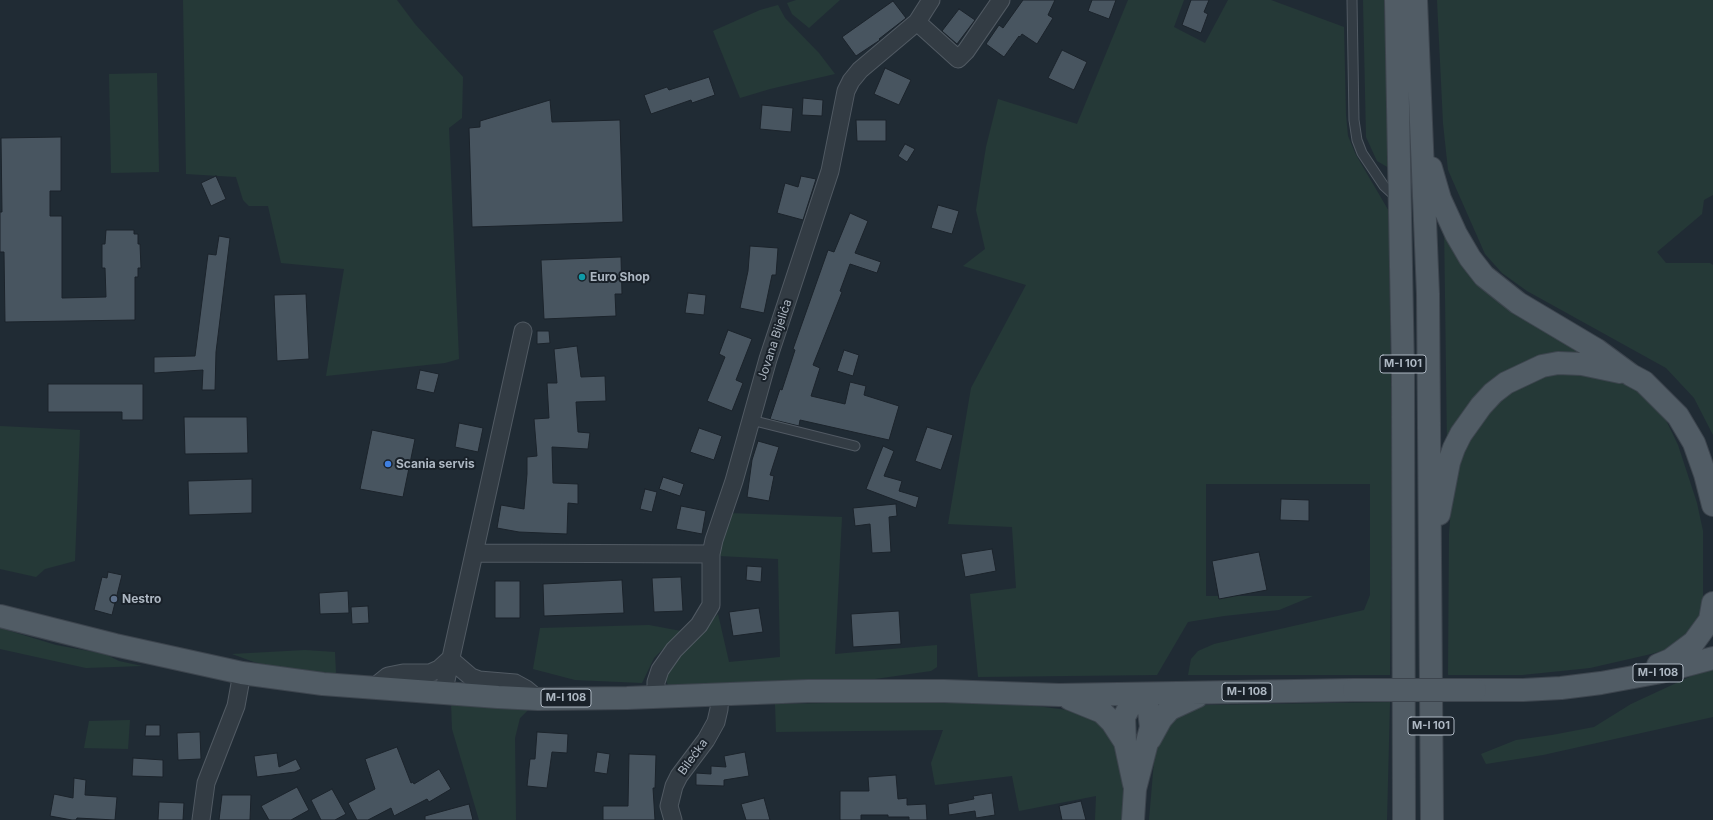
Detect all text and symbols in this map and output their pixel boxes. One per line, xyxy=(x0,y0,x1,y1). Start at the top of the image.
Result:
place label: Euro Shop xyxy=(590,270,650,284)
marker: Euro Shop xyxy=(577,272,587,282)
street label: Jovana Bijelića xyxy=(755,298,795,382)
road number: M-I 101 xyxy=(1380,355,1426,373)
place label: Scania servis xyxy=(396,457,475,471)
marker: Scania servis xyxy=(383,459,393,469)
place label: Nestro xyxy=(122,592,161,606)
marker: Nestro xyxy=(109,594,119,604)
road number: M-I 108 xyxy=(1633,664,1683,682)
road number: M-I 108 xyxy=(1222,683,1272,701)
road number: M-I 108 xyxy=(541,689,591,707)
road number: M-I 101 xyxy=(1408,717,1454,735)
street label: Bilećka xyxy=(675,736,711,778)

